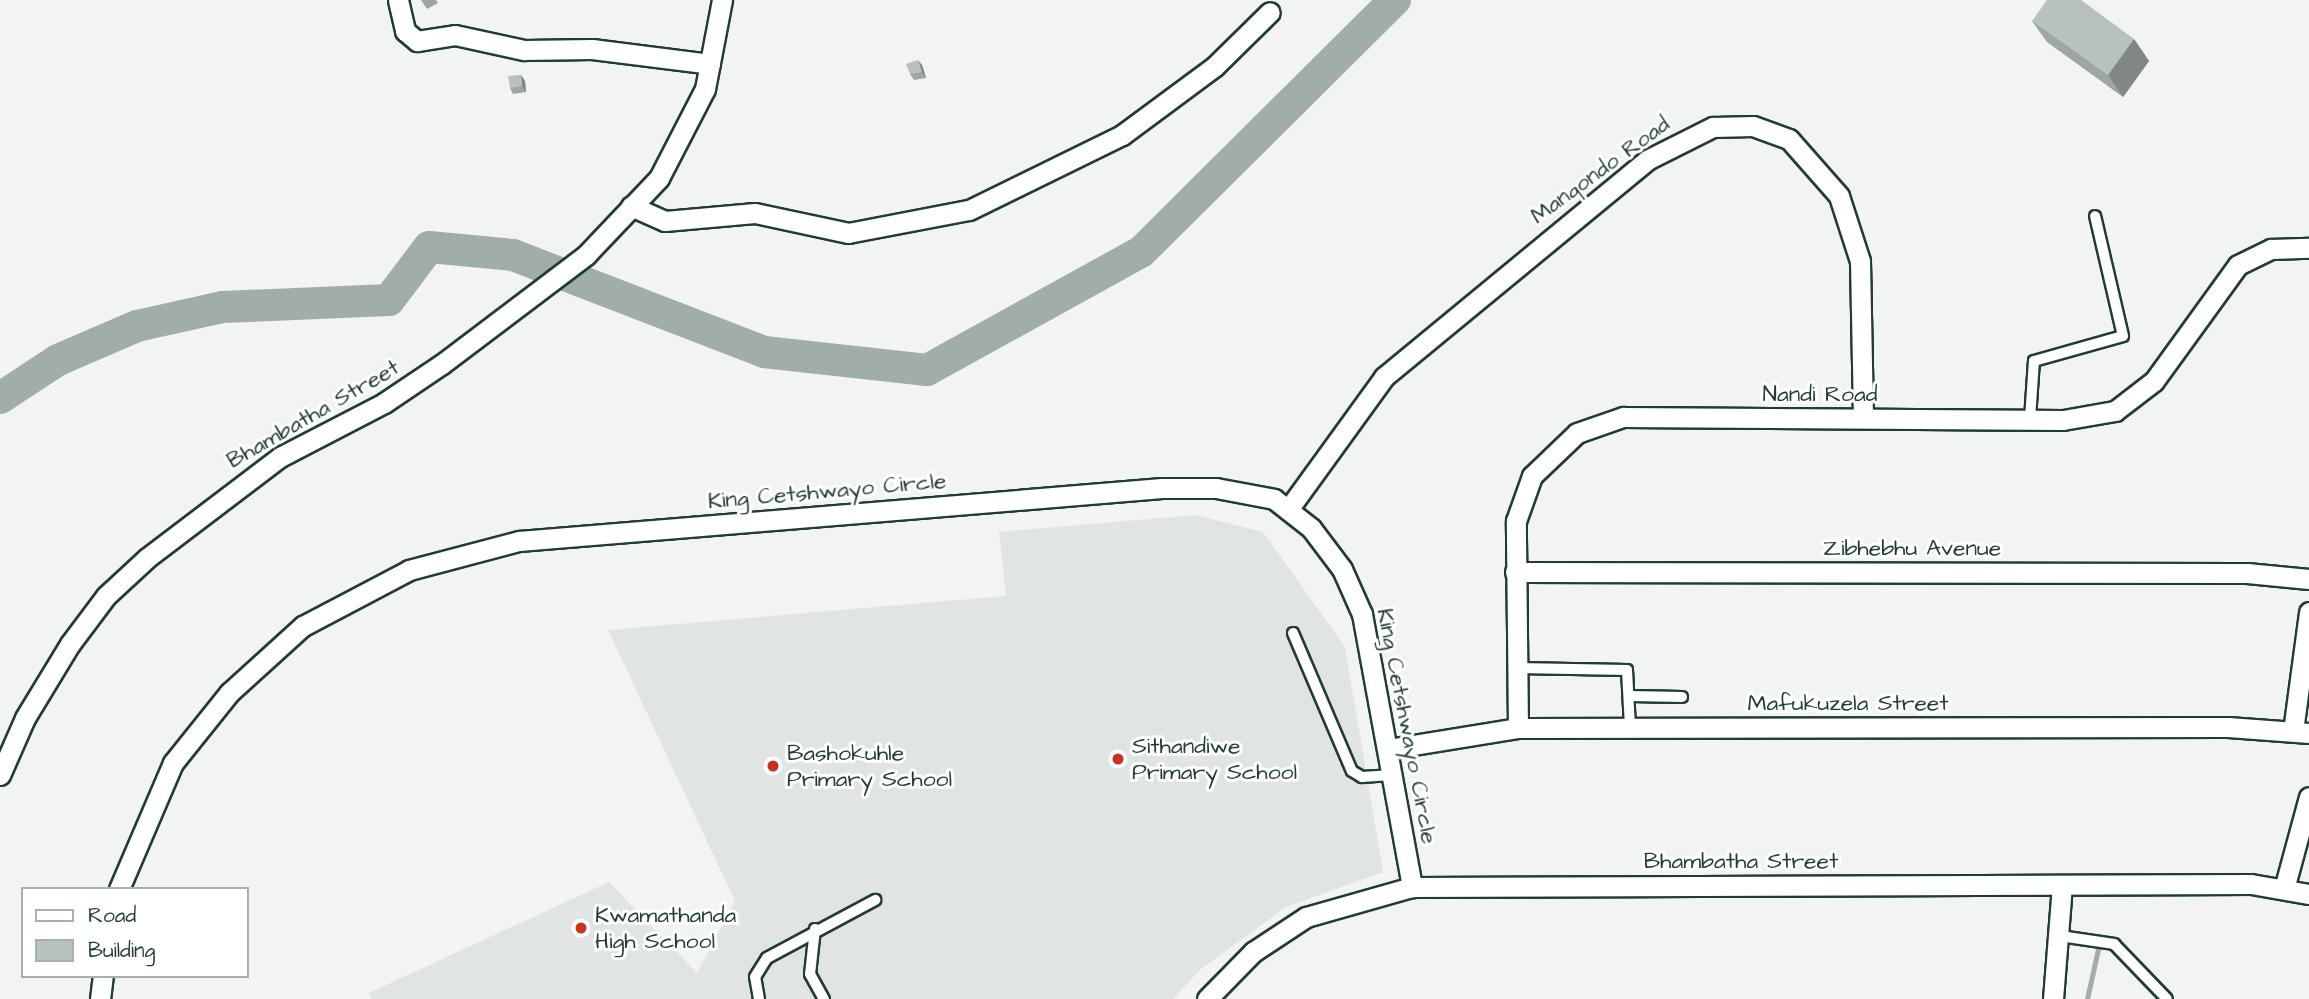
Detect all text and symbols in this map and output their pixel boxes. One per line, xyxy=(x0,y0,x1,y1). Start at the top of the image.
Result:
street label: Manqondo Road xyxy=(1525,110,1675,230)
street label: Bhambatha Street xyxy=(222,353,404,475)
street label: Nandi Road xyxy=(1763,380,1877,408)
street label: King Cetshwayo Circle xyxy=(707,467,947,515)
street label: Zibhebhu Avenue xyxy=(1823,534,2001,562)
street label: King Cetshwayo Circle xyxy=(1371,606,1443,846)
street label: Mafukuzela Street xyxy=(1747,689,1949,717)
place label: Sithandiwe Primary School xyxy=(1132,732,1297,786)
place label: Bashokuhle Primary School xyxy=(787,739,952,793)
marker: Sithandiwe Primary School xyxy=(1110,751,1126,767)
marker: Bashokuhle Primary School xyxy=(765,758,781,774)
street label: Bhambatha Street xyxy=(1644,847,1838,875)
legend xyxy=(21,887,248,978)
text: Road xyxy=(88,901,136,930)
place label: Kwamathanda High School xyxy=(595,901,736,955)
marker: Kwamathanda High School xyxy=(573,920,589,936)
text: Building xyxy=(88,936,155,965)

